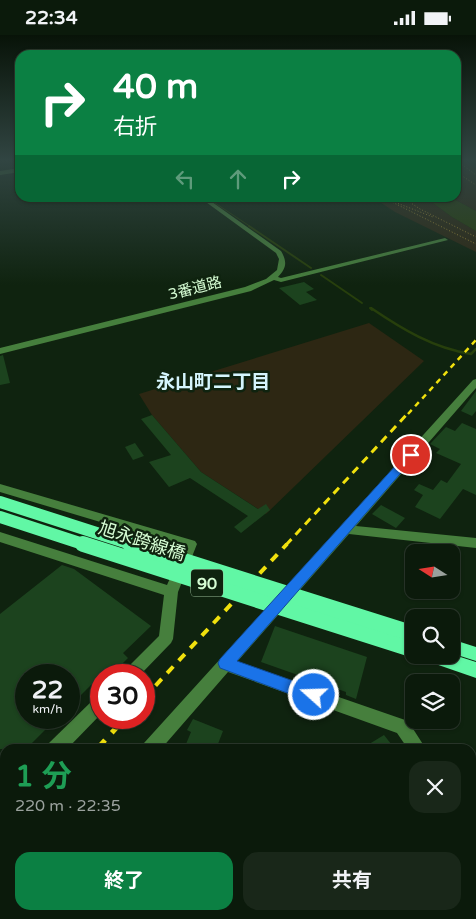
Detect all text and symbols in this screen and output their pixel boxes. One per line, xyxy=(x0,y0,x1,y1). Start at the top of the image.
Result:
text: 22:34 xyxy=(25,7,78,29)
text: 40 m xyxy=(113,66,198,108)
icon: right xyxy=(30,70,95,135)
text: 右折 xyxy=(113,114,157,140)
icon: left xyxy=(171,165,199,193)
icon: ahead xyxy=(224,165,252,193)
icon: right xyxy=(277,165,305,193)
street label: 3番道路 xyxy=(166,273,224,303)
district label: 永山町二丁目 xyxy=(156,371,270,393)
pin xyxy=(390,434,432,476)
icon: arrive xyxy=(397,441,425,469)
street label: 旭永跨線橋 xyxy=(96,517,188,565)
north arrow xyxy=(405,544,460,599)
map controls xyxy=(405,544,460,729)
road number: 90 xyxy=(191,569,223,597)
button: search xyxy=(405,609,460,664)
speed limit sign: 30 xyxy=(90,664,155,729)
position arrow xyxy=(287,668,339,720)
button: layers xyxy=(405,674,460,729)
text: 22 xyxy=(32,675,63,705)
text: km/h xyxy=(32,702,63,716)
text: 1 分 xyxy=(15,758,72,795)
button: close xyxy=(409,761,461,813)
text: 220 m · 22:35 xyxy=(15,796,121,816)
button: 終了 xyxy=(15,852,233,910)
button: 共有 xyxy=(243,852,461,910)

